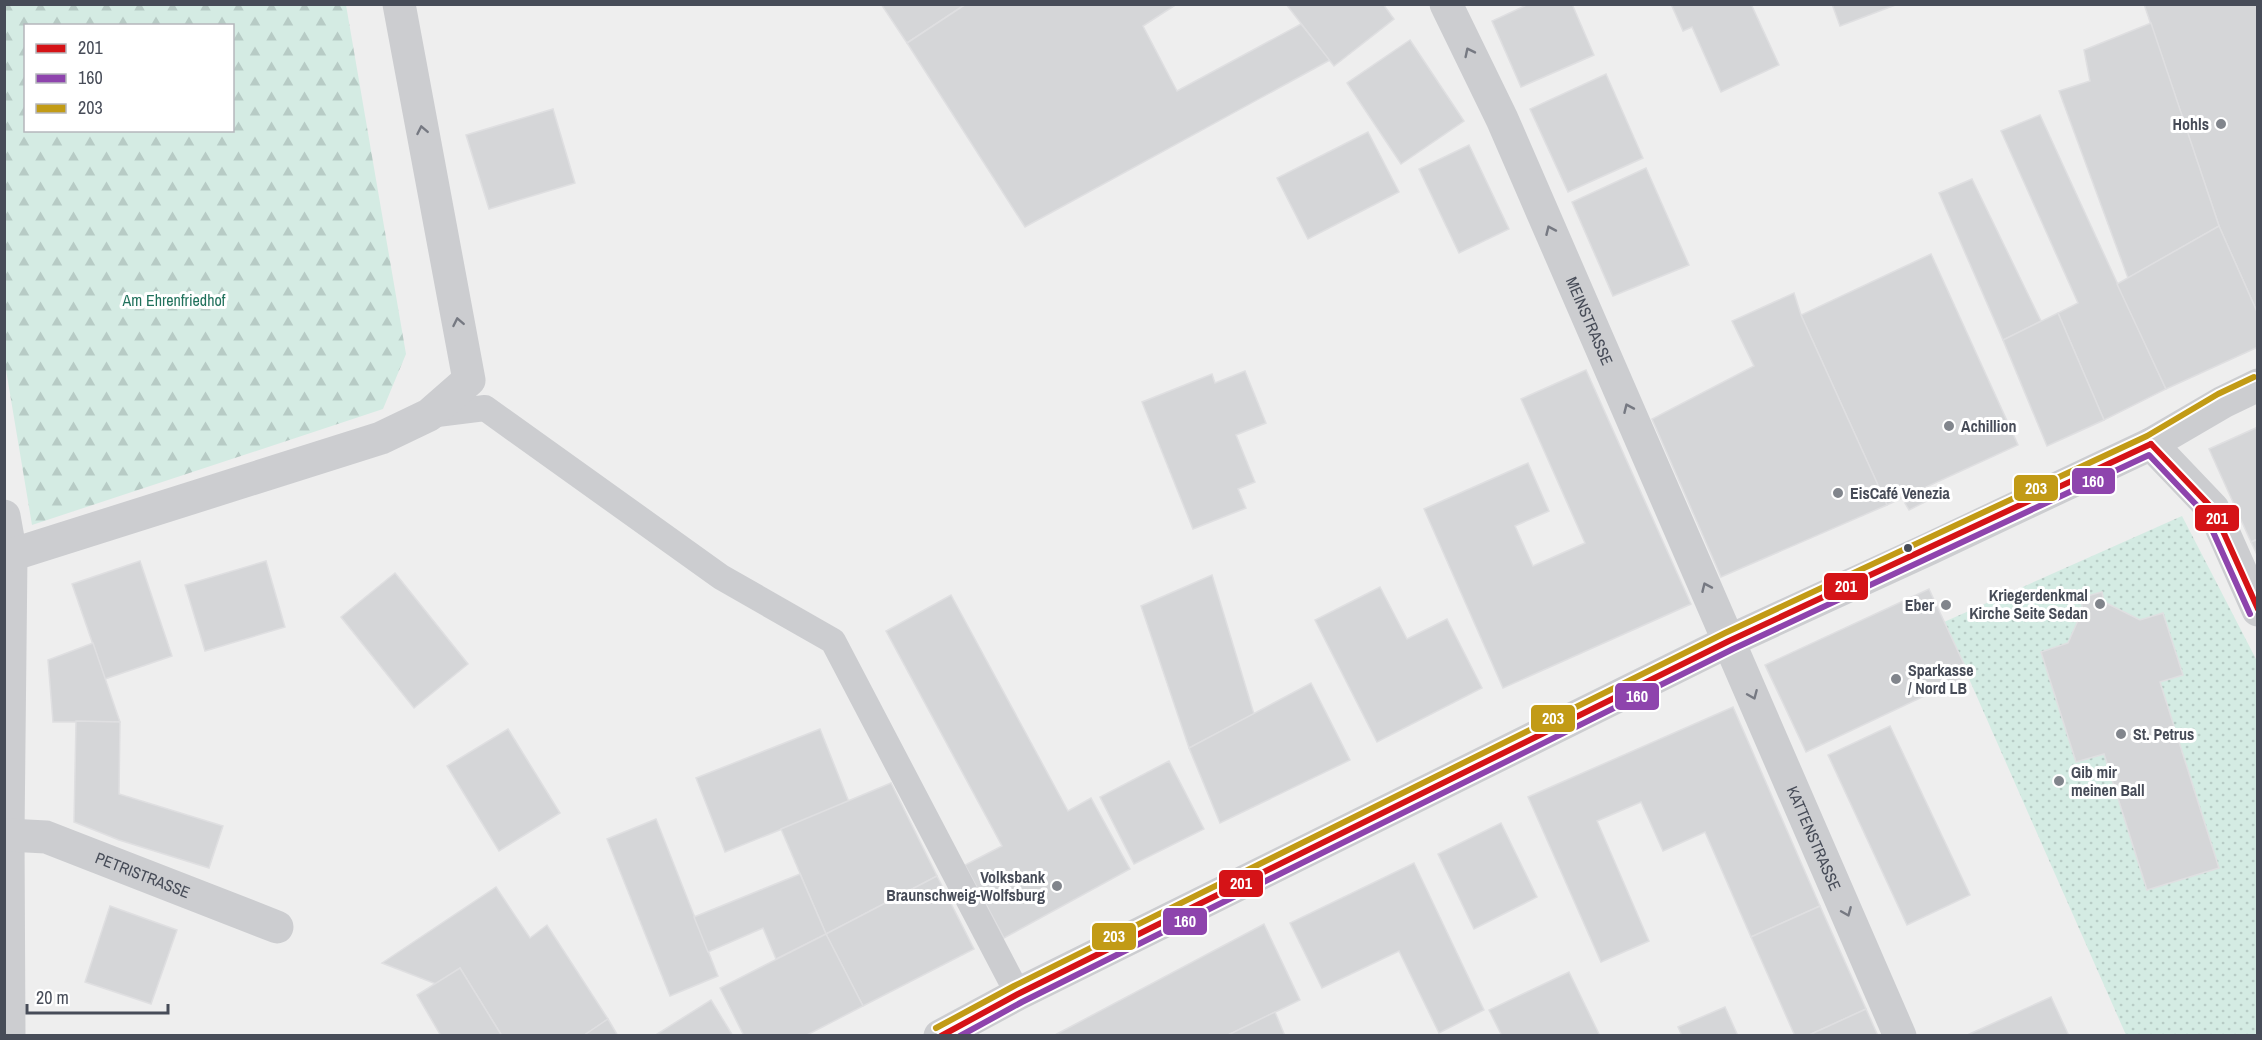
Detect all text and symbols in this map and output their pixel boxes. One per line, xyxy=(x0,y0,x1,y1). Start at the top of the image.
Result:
legend xyxy=(24,24,234,132)
text: 201 xyxy=(78,35,103,60)
one-way arrow xyxy=(1465,48,1477,59)
text: 160 xyxy=(78,65,103,90)
text: 203 xyxy=(78,95,103,120)
place label: Hohls xyxy=(2173,113,2209,135)
marker: Hohls xyxy=(2214,117,2228,131)
one-way arrow xyxy=(417,126,429,135)
one-way arrow xyxy=(1545,225,1557,236)
street label: MEINSTRASSE xyxy=(1561,273,1618,368)
park label: Am Ehrenfriedhof xyxy=(122,289,226,311)
one-way arrow xyxy=(452,317,465,327)
one-way arrow xyxy=(1623,404,1635,415)
place label: Achillion xyxy=(1961,415,2016,437)
marker: Achillion xyxy=(1942,419,1956,433)
line badge: 160 xyxy=(2071,467,2116,495)
text: 160 xyxy=(2082,470,2104,492)
line badge: 203 xyxy=(2013,474,2059,502)
text: 203 xyxy=(2025,477,2047,499)
place label: EisCafé Venezia xyxy=(1850,482,1950,504)
marker: EisCafé Venezia xyxy=(1831,486,1845,500)
line badge: 201 xyxy=(2194,504,2240,532)
text: 201 xyxy=(2206,507,2229,529)
unlabelled marker xyxy=(1902,542,1914,554)
line badge: 201 xyxy=(1823,572,1869,601)
text: 201 xyxy=(1835,575,1858,597)
one-way arrow xyxy=(1701,583,1713,594)
place label: Kriegerdenkmal Kirche Seite Sedan xyxy=(1969,584,2088,624)
place label: Eber xyxy=(1905,594,1935,616)
marker: Kriegerdenkmal Kirche Seite Sedan xyxy=(2093,597,2107,611)
marker: Eber xyxy=(1939,598,1953,612)
place label: Sparkasse / Nord LB xyxy=(1908,659,1974,699)
marker: Sparkasse / Nord LB xyxy=(1889,672,1903,686)
line badge: 160 xyxy=(1614,682,1660,711)
text: 160 xyxy=(1626,685,1648,707)
one-way arrow xyxy=(1745,688,1757,699)
line badge: 203 xyxy=(1530,704,1576,733)
text: 203 xyxy=(1542,707,1564,729)
place label: St. Petrus xyxy=(2133,723,2194,745)
marker: St. Petrus xyxy=(2114,727,2128,741)
place label: Gib mir meinen Ball xyxy=(2071,761,2145,801)
marker: Gib mir meinen Ball xyxy=(2052,774,2066,788)
street label: KATTENSTRASSE xyxy=(1782,782,1847,894)
street label: PETRISTRASSE xyxy=(92,846,193,903)
place label: Volksbank Braunschweig-Wolfsburg xyxy=(886,866,1046,906)
line badge: 201 xyxy=(1218,869,1264,898)
text: 201 xyxy=(1230,872,1253,894)
marker: Volksbank Braunschweig-Wolfsburg xyxy=(1050,879,1064,893)
one-way arrow xyxy=(1840,906,1852,917)
line badge: 160 xyxy=(1162,907,1208,936)
text: 160 xyxy=(1174,910,1196,932)
line badge: 203 xyxy=(1091,922,1137,951)
text: 203 xyxy=(1103,925,1125,947)
scale bar xyxy=(27,977,168,1015)
text: 20 m xyxy=(36,985,69,1010)

